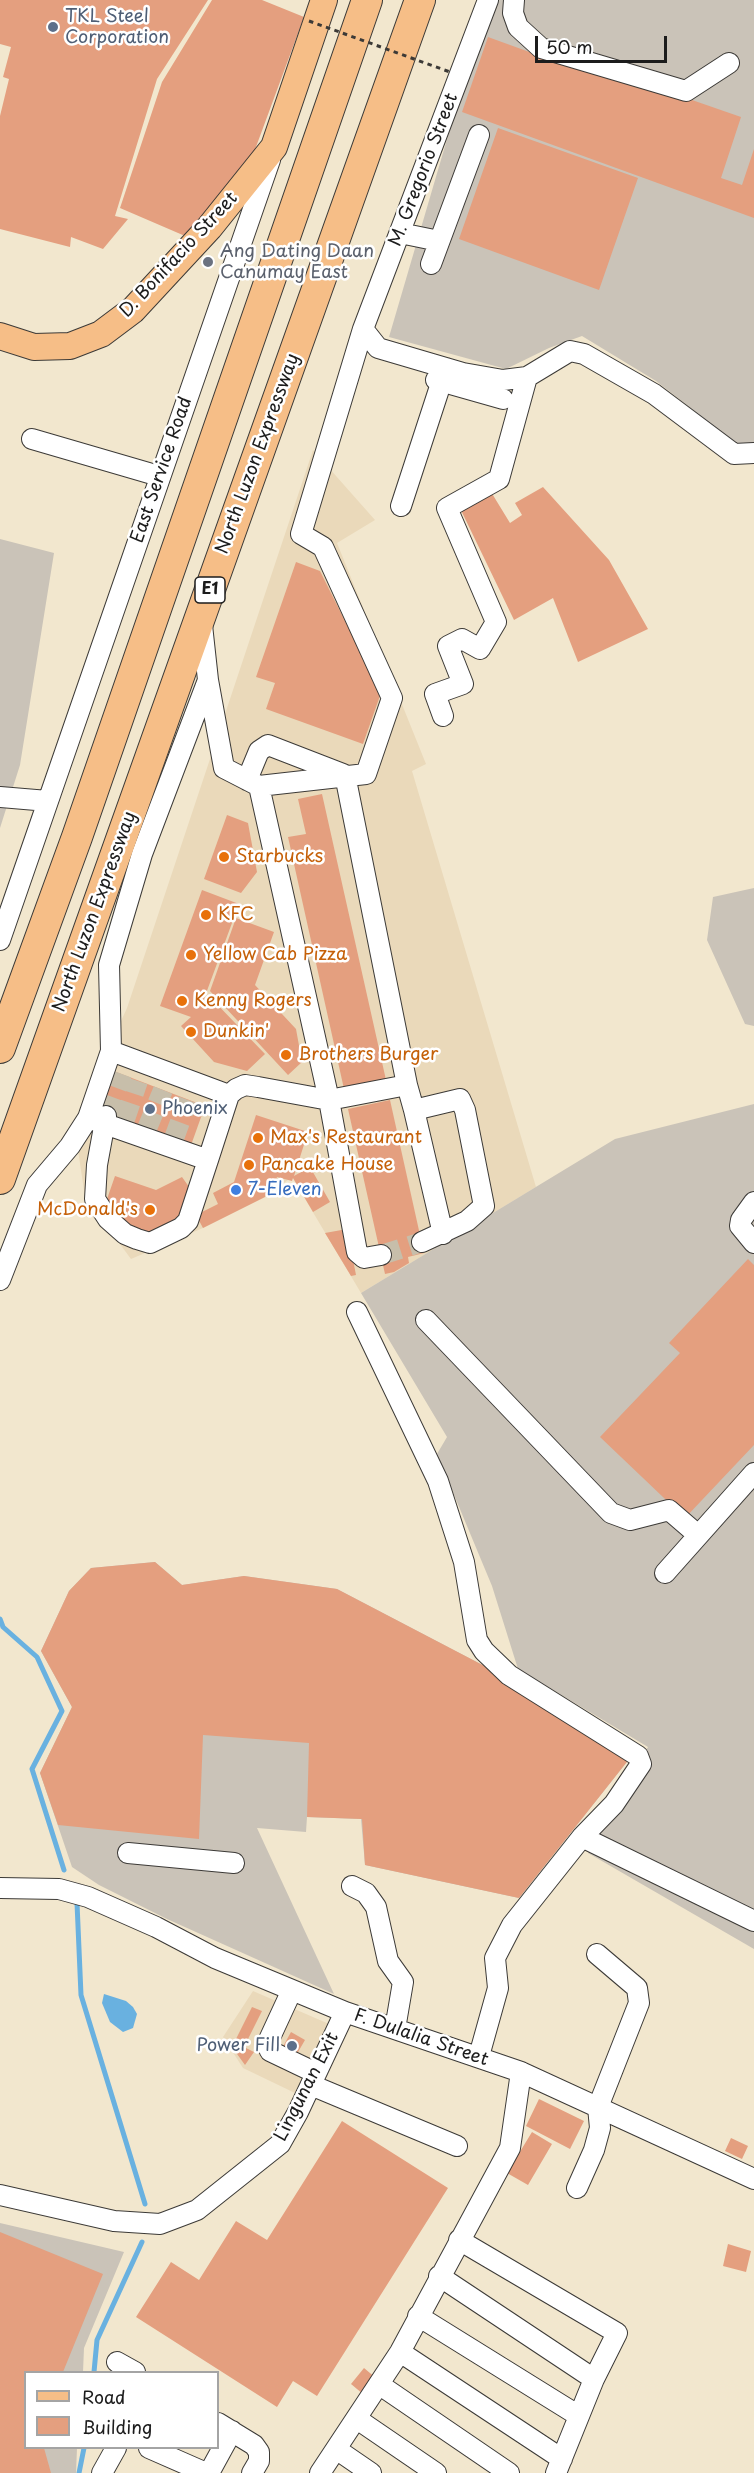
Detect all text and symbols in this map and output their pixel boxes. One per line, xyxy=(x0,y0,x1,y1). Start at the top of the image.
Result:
place label: TKL Steel Corporation xyxy=(65,6,169,48)
marker: TKL Steel Corporation xyxy=(46,20,60,34)
scale bar xyxy=(538,24,670,62)
text: 50 m xyxy=(546,33,593,60)
street label: M. Gregorio Street xyxy=(385,90,463,250)
street label: D. Bonifacio Street xyxy=(115,188,243,322)
place label: Ang Dating Daan Canumay East xyxy=(220,241,374,284)
marker: Ang Dating Daan Canumay East xyxy=(201,255,215,269)
street label: North Luzon Expressway xyxy=(212,351,304,557)
street label: East Service Road xyxy=(127,394,197,546)
road number: E1 xyxy=(195,577,225,603)
street label: North Luzon Expressway xyxy=(49,809,141,1015)
place label: Starbucks xyxy=(236,846,323,868)
marker: Starbucks xyxy=(217,850,231,864)
place label: KFC xyxy=(218,904,254,926)
marker: KFC xyxy=(199,908,213,922)
place label: Yellow Cab Pizza xyxy=(203,944,347,966)
marker: Yellow Cab Pizza xyxy=(184,948,198,962)
place label: Kenny Rogers xyxy=(194,990,312,1012)
marker: Kenny Rogers xyxy=(175,994,189,1008)
place label: Dunkin' xyxy=(203,1021,269,1043)
marker: Dunkin' xyxy=(184,1025,198,1039)
place label: Brothers Burger xyxy=(298,1044,438,1066)
marker: Brothers Burger xyxy=(279,1048,293,1062)
place label: Phoenix xyxy=(162,1098,228,1120)
marker: Phoenix xyxy=(143,1102,157,1116)
place label: Max's Restaurant xyxy=(270,1127,422,1149)
marker: Max's Restaurant xyxy=(251,1131,265,1145)
place label: Pancake House xyxy=(261,1154,393,1176)
marker: Pancake House xyxy=(242,1158,256,1172)
place label: 7-Eleven xyxy=(248,1179,322,1201)
marker: 7-Eleven xyxy=(229,1183,243,1197)
place label: McDonald's xyxy=(37,1199,138,1221)
marker: McDonald's xyxy=(143,1203,157,1217)
street label: F. Dulalia Street xyxy=(351,2005,491,2071)
street label: Lingunan Exit xyxy=(270,2029,344,2145)
place label: Power Fill xyxy=(197,2035,280,2057)
marker: Power Fill xyxy=(285,2039,299,2053)
legend xyxy=(24,2371,219,2449)
text: Road xyxy=(82,2383,126,2410)
text: Building xyxy=(82,2413,152,2440)

